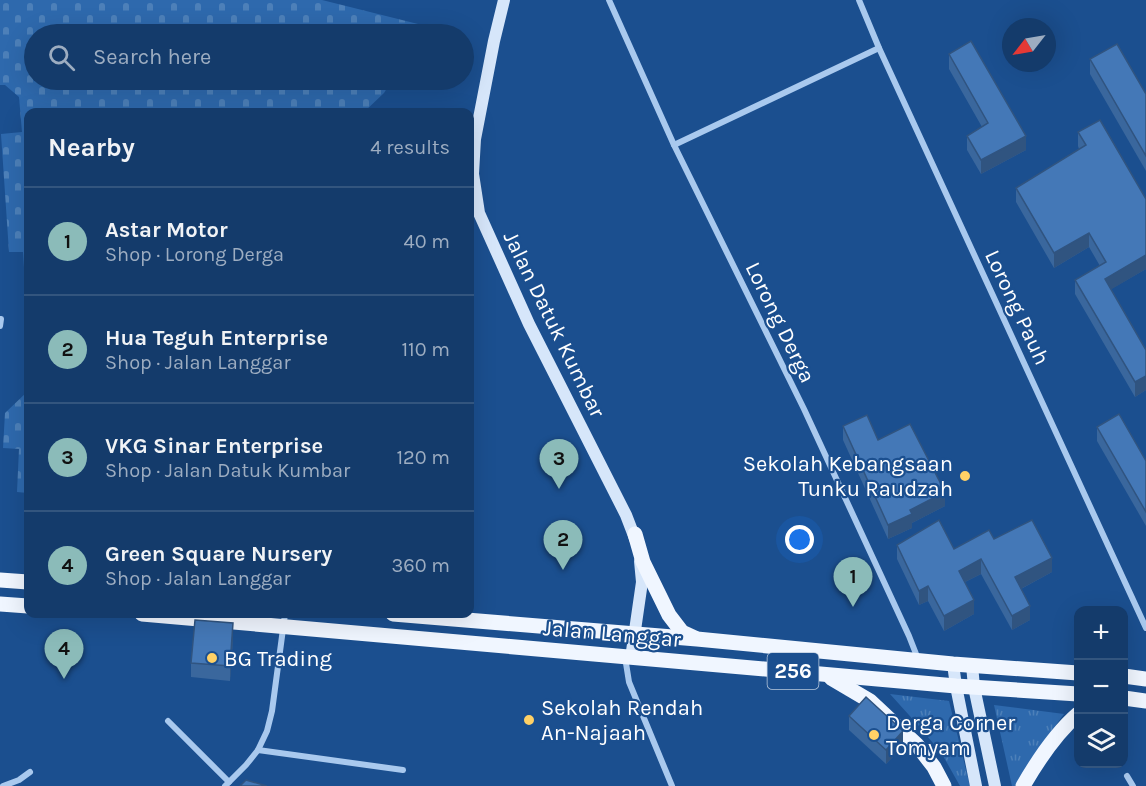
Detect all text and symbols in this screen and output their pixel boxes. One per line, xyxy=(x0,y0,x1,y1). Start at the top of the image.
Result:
north arrow xyxy=(1002,18,1056,72)
search box xyxy=(24,24,474,90)
icon: search xyxy=(45,41,78,74)
text: Search here xyxy=(93,44,211,70)
text: Nearby xyxy=(48,132,135,163)
text: 4 results xyxy=(370,136,450,159)
text: Astar Motor xyxy=(105,217,228,243)
street label: Jalan Datuk Kumbar xyxy=(498,227,611,422)
text: 1 xyxy=(64,230,71,253)
text: 40 m xyxy=(404,230,450,253)
text: Shop · Lorong Derga xyxy=(105,243,284,266)
street label: Lorong Pauh xyxy=(979,246,1055,369)
street label: Lorong Derga xyxy=(740,258,821,387)
text: Hua Teguh Enterprise xyxy=(105,325,328,351)
text: 2 xyxy=(61,338,74,361)
text: 110 m xyxy=(401,338,450,361)
text: Shop · Jalan Langgar xyxy=(105,351,291,374)
text: VKG Sinar Enterprise xyxy=(105,433,323,459)
pin: 3 xyxy=(540,440,578,489)
text: 3 xyxy=(61,446,74,469)
text: 120 m xyxy=(396,446,450,469)
place label: Sekolah Kebangsaan Tunku Raudzah xyxy=(743,451,953,502)
text: Shop · Jalan Datuk Kumbar xyxy=(105,459,350,482)
marker: Sekolah Kebangsaan Tunku Raudzah xyxy=(958,469,972,483)
pin: 2 xyxy=(544,520,582,570)
your location xyxy=(785,525,814,554)
text: Green Square Nursery xyxy=(105,541,332,567)
text: 4 xyxy=(62,554,73,577)
text: 360 m xyxy=(391,554,450,577)
pin: 1 xyxy=(834,558,872,607)
text: Shop · Jalan Langgar xyxy=(105,567,291,590)
map controls xyxy=(1074,606,1128,768)
button: + xyxy=(1074,606,1128,660)
street label: Jalan Langgar xyxy=(542,615,682,653)
pin: 4 xyxy=(44,630,84,679)
place label: BG Trading xyxy=(224,646,332,672)
marker: BG Trading xyxy=(205,651,219,665)
road number: 256 xyxy=(768,653,818,689)
button: − xyxy=(1074,660,1128,714)
place label: Sekolah Rendah An-Najaah xyxy=(541,695,703,746)
place label: Derga Corner Tomyam xyxy=(886,710,1015,761)
marker: Sekolah Rendah An-Najaah xyxy=(522,713,536,727)
button: layers xyxy=(1074,714,1128,768)
marker: Derga Corner Tomyam xyxy=(867,728,881,742)

